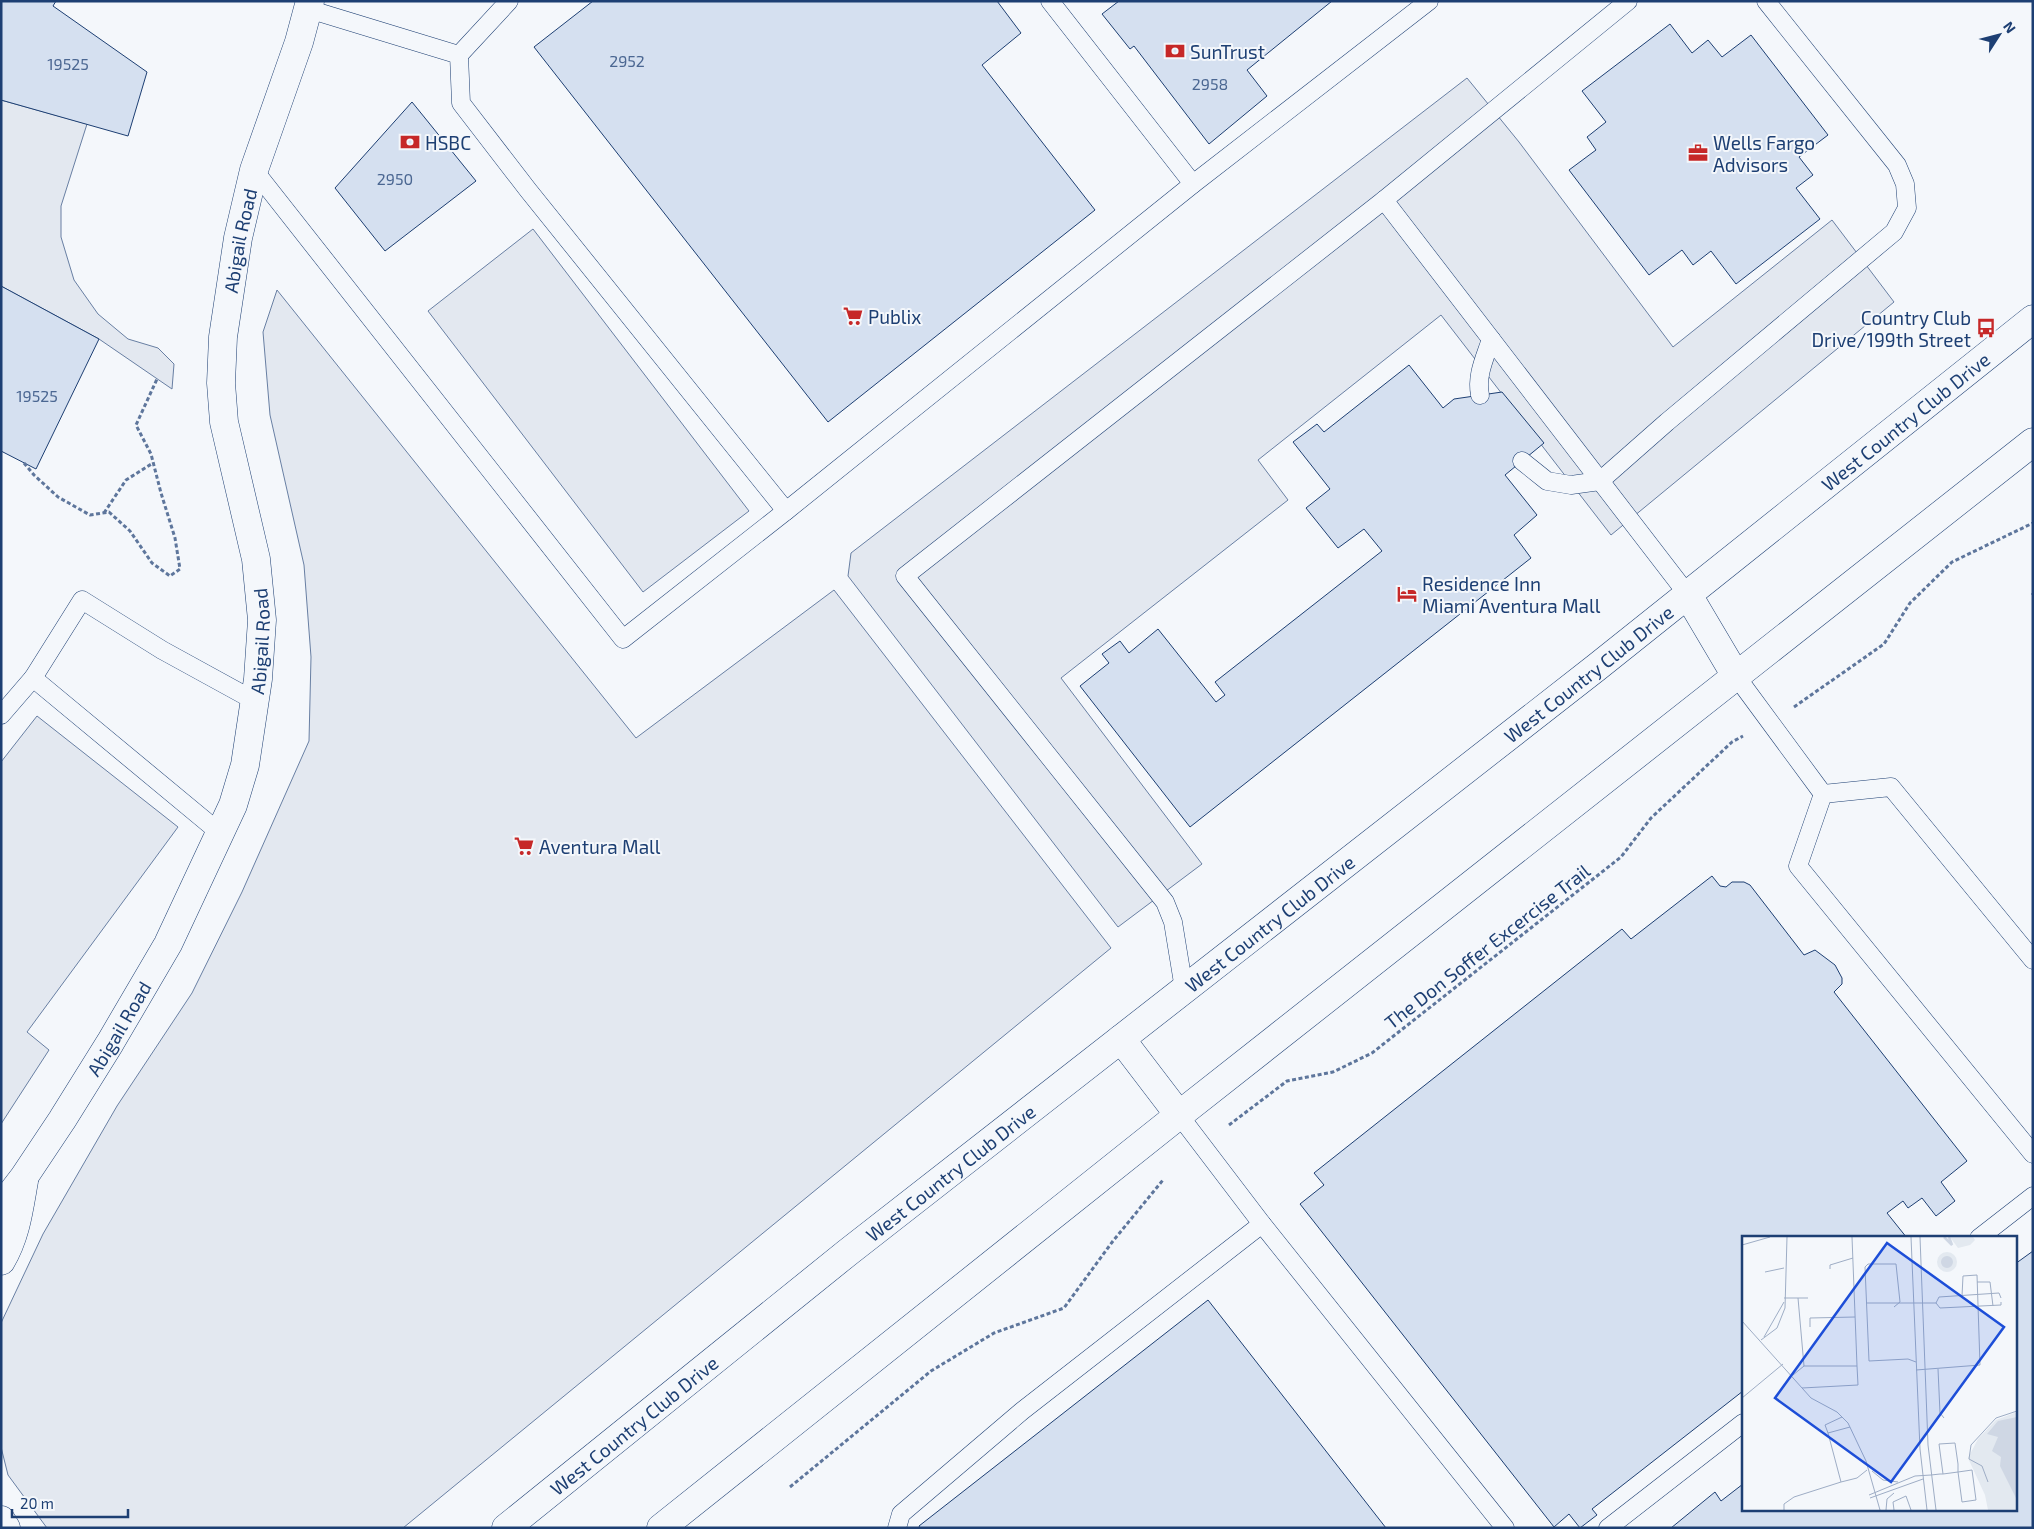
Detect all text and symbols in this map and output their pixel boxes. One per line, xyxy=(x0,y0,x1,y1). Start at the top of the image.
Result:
north arrow xyxy=(1974,10,2024,60)
text: N xyxy=(2000,18,2020,36)
bank icon: SunTrust xyxy=(1164,40,1186,62)
place label: SunTrust xyxy=(1190,40,1265,63)
house number: 2952 xyxy=(609,51,645,70)
house number: 19525 xyxy=(47,54,89,73)
house number: 2958 xyxy=(1192,74,1228,93)
bank icon: HSBC xyxy=(399,131,421,153)
place label: HSBC xyxy=(425,131,471,154)
place label: Wells Fargo Advisors xyxy=(1713,131,1815,176)
office icon: Wells Fargo Advisors xyxy=(1687,142,1709,164)
house number: 2950 xyxy=(377,169,413,188)
street label: Abigail Road xyxy=(218,186,261,295)
supermarket icon: Publix xyxy=(842,305,864,327)
place label: Publix xyxy=(868,305,921,328)
place label: Country Club Drive/199th Street xyxy=(1811,306,1971,351)
bus stop icon: Country Club Drive/199th Street xyxy=(1975,317,1997,339)
street label: West Country Club Drive xyxy=(1816,347,1994,495)
house number: 19525 xyxy=(16,386,58,405)
place label: Residence Inn Miami Aventura Mall xyxy=(1422,572,1601,617)
hotel icon: Residence Inn Miami Aventura Mall xyxy=(1396,583,1418,605)
street label: Abigail Road xyxy=(244,587,273,696)
street label: West Country Club Drive xyxy=(1499,600,1677,747)
supermarket icon: Aventura Mall xyxy=(513,835,535,857)
place label: Aventura Mall xyxy=(539,835,661,858)
street label: West Country Club Drive xyxy=(1180,850,1359,996)
street label: The Don Soffer Excercise Trail xyxy=(1380,858,1595,1033)
street label: Abigail Road xyxy=(81,977,155,1080)
street label: West Country Club Drive xyxy=(861,1099,1040,1246)
inset map xyxy=(1742,1236,2016,1512)
street label: West Country Club Drive xyxy=(545,1351,722,1500)
scale bar xyxy=(12,1486,129,1518)
text: 20 m xyxy=(20,1494,54,1512)

